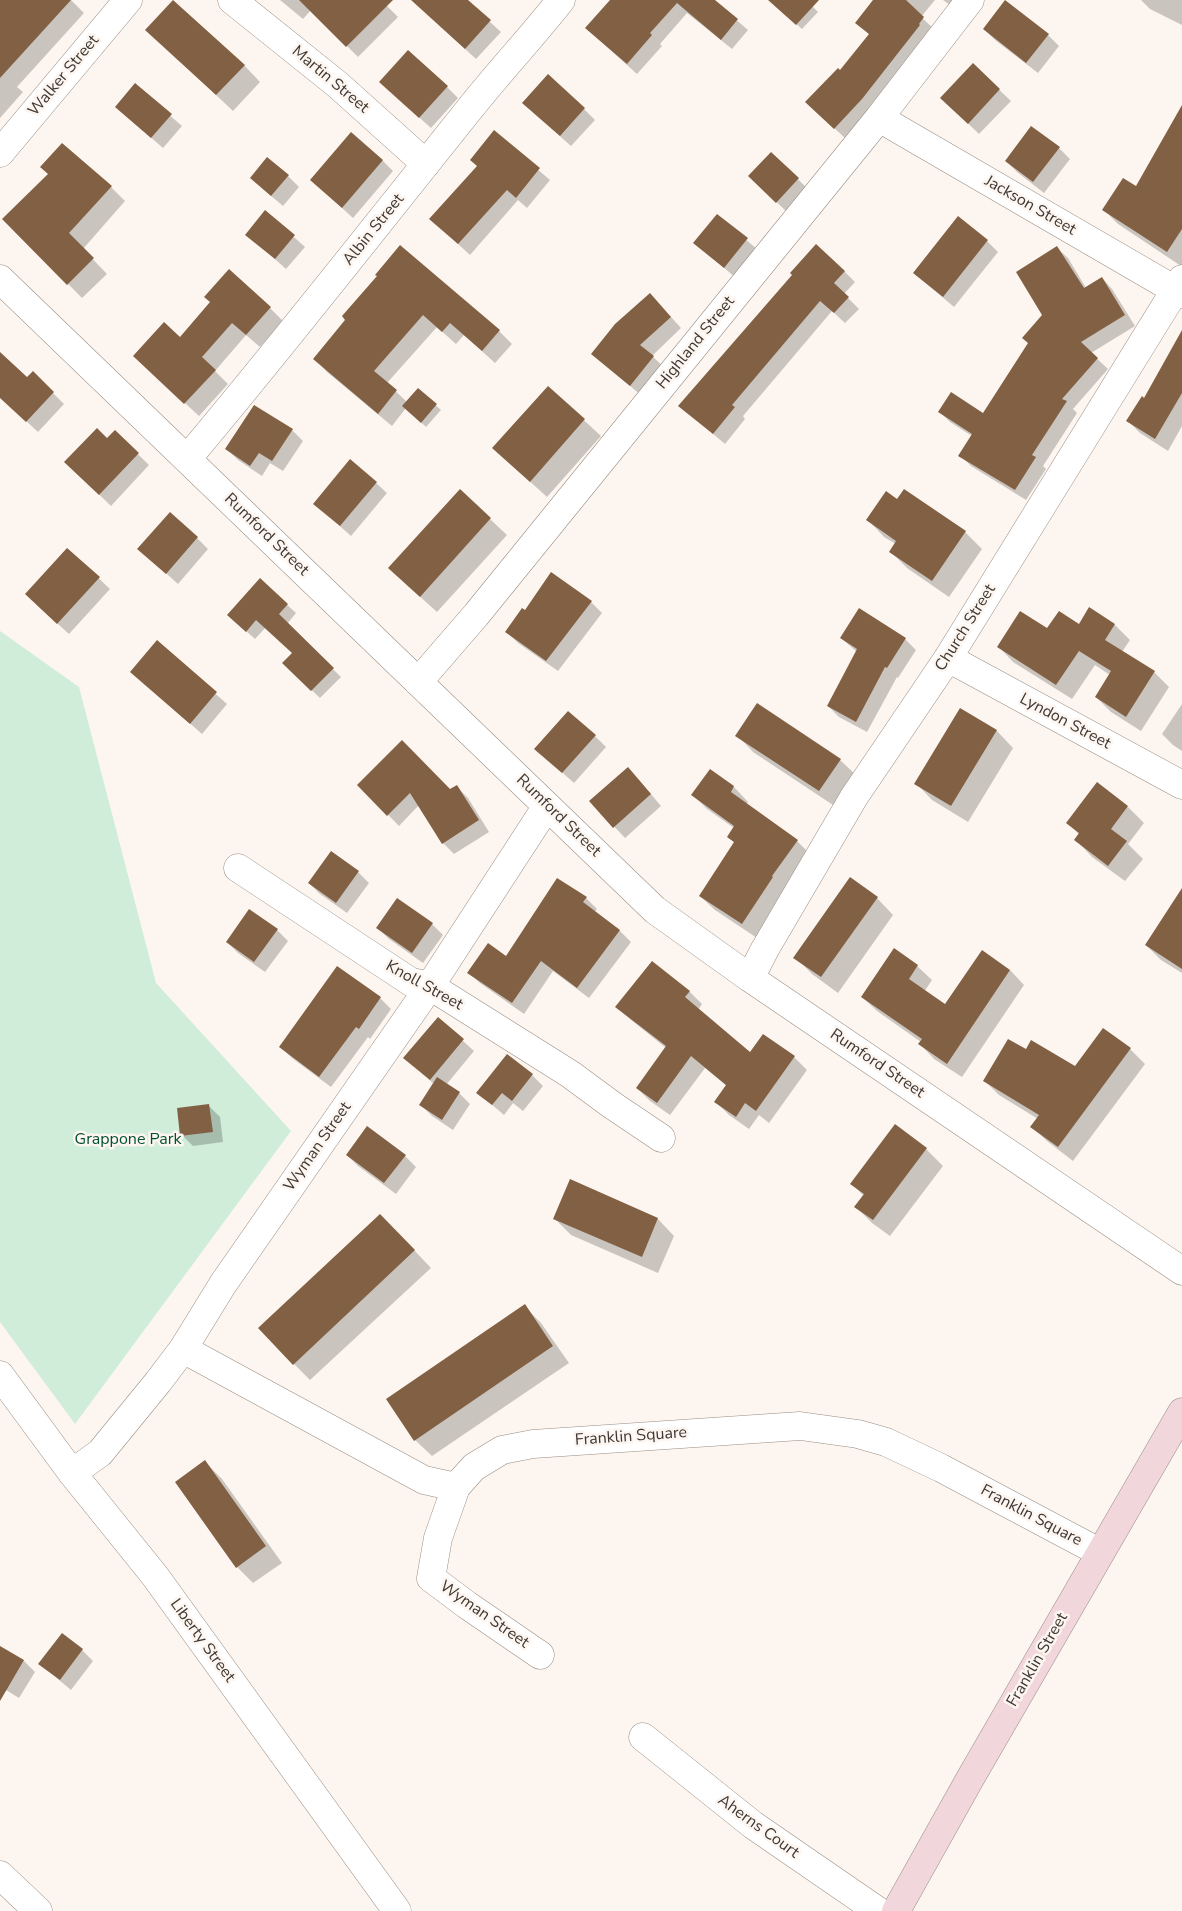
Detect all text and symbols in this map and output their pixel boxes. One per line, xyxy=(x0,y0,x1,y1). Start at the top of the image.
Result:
street label: Walker Street xyxy=(25,32,103,120)
street label: Martin Street xyxy=(288,42,372,118)
street label: Jackson Street xyxy=(981,172,1079,240)
street label: Albin Street xyxy=(339,190,409,270)
street label: Highland Street xyxy=(653,293,739,393)
street label: Rumford Street xyxy=(220,490,312,580)
street label: Church Street xyxy=(932,581,1000,675)
street label: Lyndon Street xyxy=(1016,690,1114,754)
street label: Rumford Street xyxy=(512,771,604,861)
street label: Knoll Street xyxy=(382,957,466,1015)
street label: Rumford Street xyxy=(826,1025,928,1103)
street label: Wyman Street xyxy=(280,1099,356,1195)
park label: Grappone Park xyxy=(75,1130,181,1150)
street label: Franklin Square xyxy=(574,1424,688,1450)
street label: Franklin Square xyxy=(977,1481,1085,1551)
street label: Wyman Street xyxy=(436,1577,532,1653)
street label: Liberty Street xyxy=(165,1596,239,1686)
street label: Franklin Street xyxy=(1003,1610,1073,1710)
street label: Aherns Court xyxy=(714,1791,802,1863)

